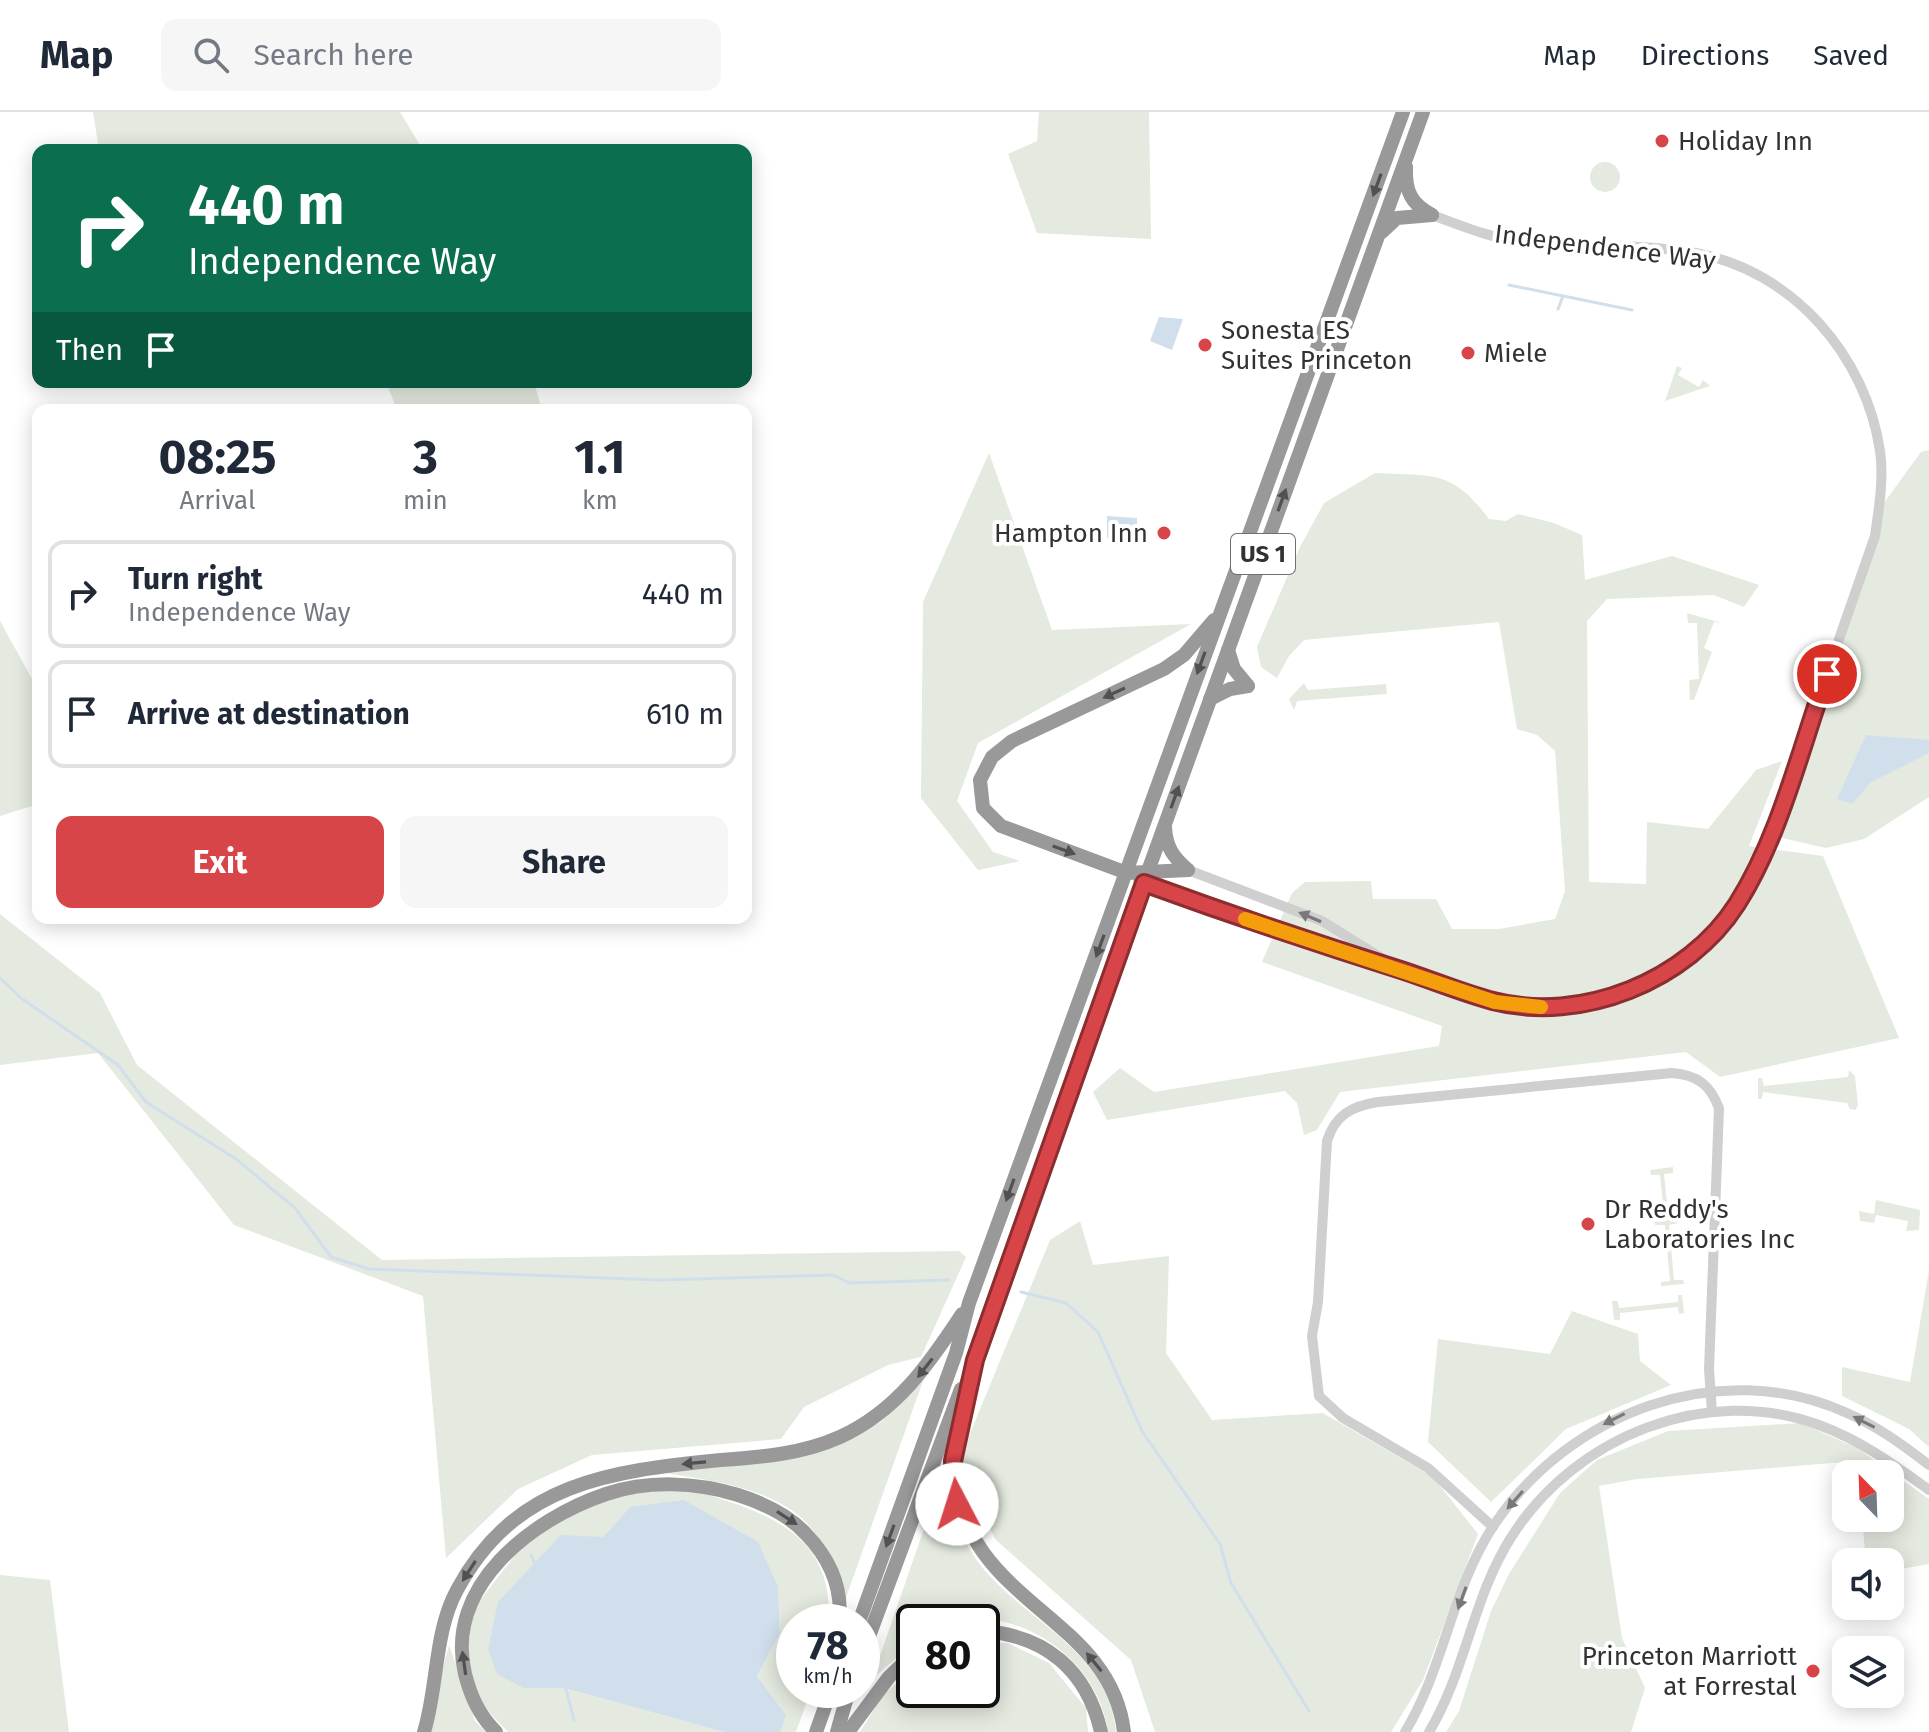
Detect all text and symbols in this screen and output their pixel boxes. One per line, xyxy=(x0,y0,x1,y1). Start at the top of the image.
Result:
search box xyxy=(161,19,721,91)
text: Map xyxy=(40,32,113,78)
icon: search xyxy=(189,33,233,77)
text: Search here xyxy=(253,37,414,73)
text: Map xyxy=(1543,39,1597,72)
text: Directions xyxy=(1641,39,1769,72)
text: Saved xyxy=(1813,39,1889,72)
place label: Holiday Inn xyxy=(1678,126,1813,157)
marker: Holiday Inn xyxy=(1653,132,1671,150)
text: 440 m xyxy=(188,172,345,239)
one-way arrow xyxy=(1370,173,1383,197)
icon: right xyxy=(56,176,160,280)
street label: Independence Way xyxy=(1493,219,1718,276)
text: Independence Way xyxy=(188,240,496,284)
place label: Sonesta ES Suites Princeton xyxy=(1221,315,1413,376)
icon: arrive xyxy=(139,328,183,372)
text: Then xyxy=(56,332,123,368)
marker: Sonesta ES Suites Princeton xyxy=(1196,336,1214,354)
place label: Miele xyxy=(1484,338,1547,369)
marker: Miele xyxy=(1459,344,1477,362)
text: 08:25 xyxy=(158,428,277,486)
text: 3 xyxy=(413,428,438,486)
text: 1.1 xyxy=(574,428,626,486)
text: Arrival xyxy=(179,485,256,516)
text: min xyxy=(403,485,448,516)
text: km xyxy=(582,485,618,516)
one-way arrow xyxy=(1277,488,1289,512)
place label: Hampton Inn xyxy=(994,518,1148,549)
marker: Hampton Inn xyxy=(1155,524,1173,542)
road number: US 1 xyxy=(1231,534,1295,574)
text: Turn right xyxy=(128,561,263,597)
icon: right xyxy=(60,572,104,616)
text: 440 m xyxy=(642,576,724,612)
text: Independence Way xyxy=(128,597,351,628)
pin xyxy=(1793,640,1861,708)
one-way arrow xyxy=(1195,652,1207,676)
icon: arrive xyxy=(1805,652,1849,696)
one-way arrow xyxy=(1102,686,1125,700)
icon: arrive xyxy=(60,692,104,736)
text: Arrive at destination xyxy=(128,696,410,732)
text: 610 m xyxy=(646,696,724,732)
one-way arrow xyxy=(1169,785,1182,809)
button: Exit xyxy=(56,816,384,908)
button: Share xyxy=(400,816,728,908)
one-way arrow xyxy=(1052,844,1076,857)
one-way arrow xyxy=(1298,910,1322,923)
one-way arrow xyxy=(1093,934,1106,958)
one-way arrow xyxy=(1003,1179,1016,1203)
place label: Dr Reddy's Laboratories Inc xyxy=(1604,1194,1795,1255)
marker: Dr Reddy's Laboratories Inc xyxy=(1579,1215,1597,1233)
one-way arrow xyxy=(917,1358,934,1378)
one-way arrow xyxy=(1602,1413,1625,1426)
one-way arrow xyxy=(1853,1415,1876,1428)
one-way arrow xyxy=(681,1457,706,1470)
north arrow xyxy=(1832,1460,1904,1532)
map controls xyxy=(1832,1460,1904,1708)
position arrow xyxy=(915,1462,999,1546)
one-way arrow xyxy=(1506,1490,1524,1509)
one-way arrow xyxy=(776,1510,798,1524)
one-way arrow xyxy=(883,1524,896,1548)
button: sound xyxy=(1832,1548,1904,1620)
one-way arrow xyxy=(462,1560,477,1581)
one-way arrow xyxy=(1455,1586,1468,1610)
speed limit sign: 80 xyxy=(896,1604,1000,1708)
text: 78 xyxy=(807,1622,849,1670)
button: layers xyxy=(1832,1636,1904,1708)
place label: Princeton Marriott at Forrestal xyxy=(1582,1641,1798,1702)
one-way arrow xyxy=(457,1650,470,1675)
one-way arrow xyxy=(1086,1652,1103,1672)
marker: Princeton Marriott at Forrestal xyxy=(1804,1662,1822,1680)
text: km/h xyxy=(803,1664,853,1688)

